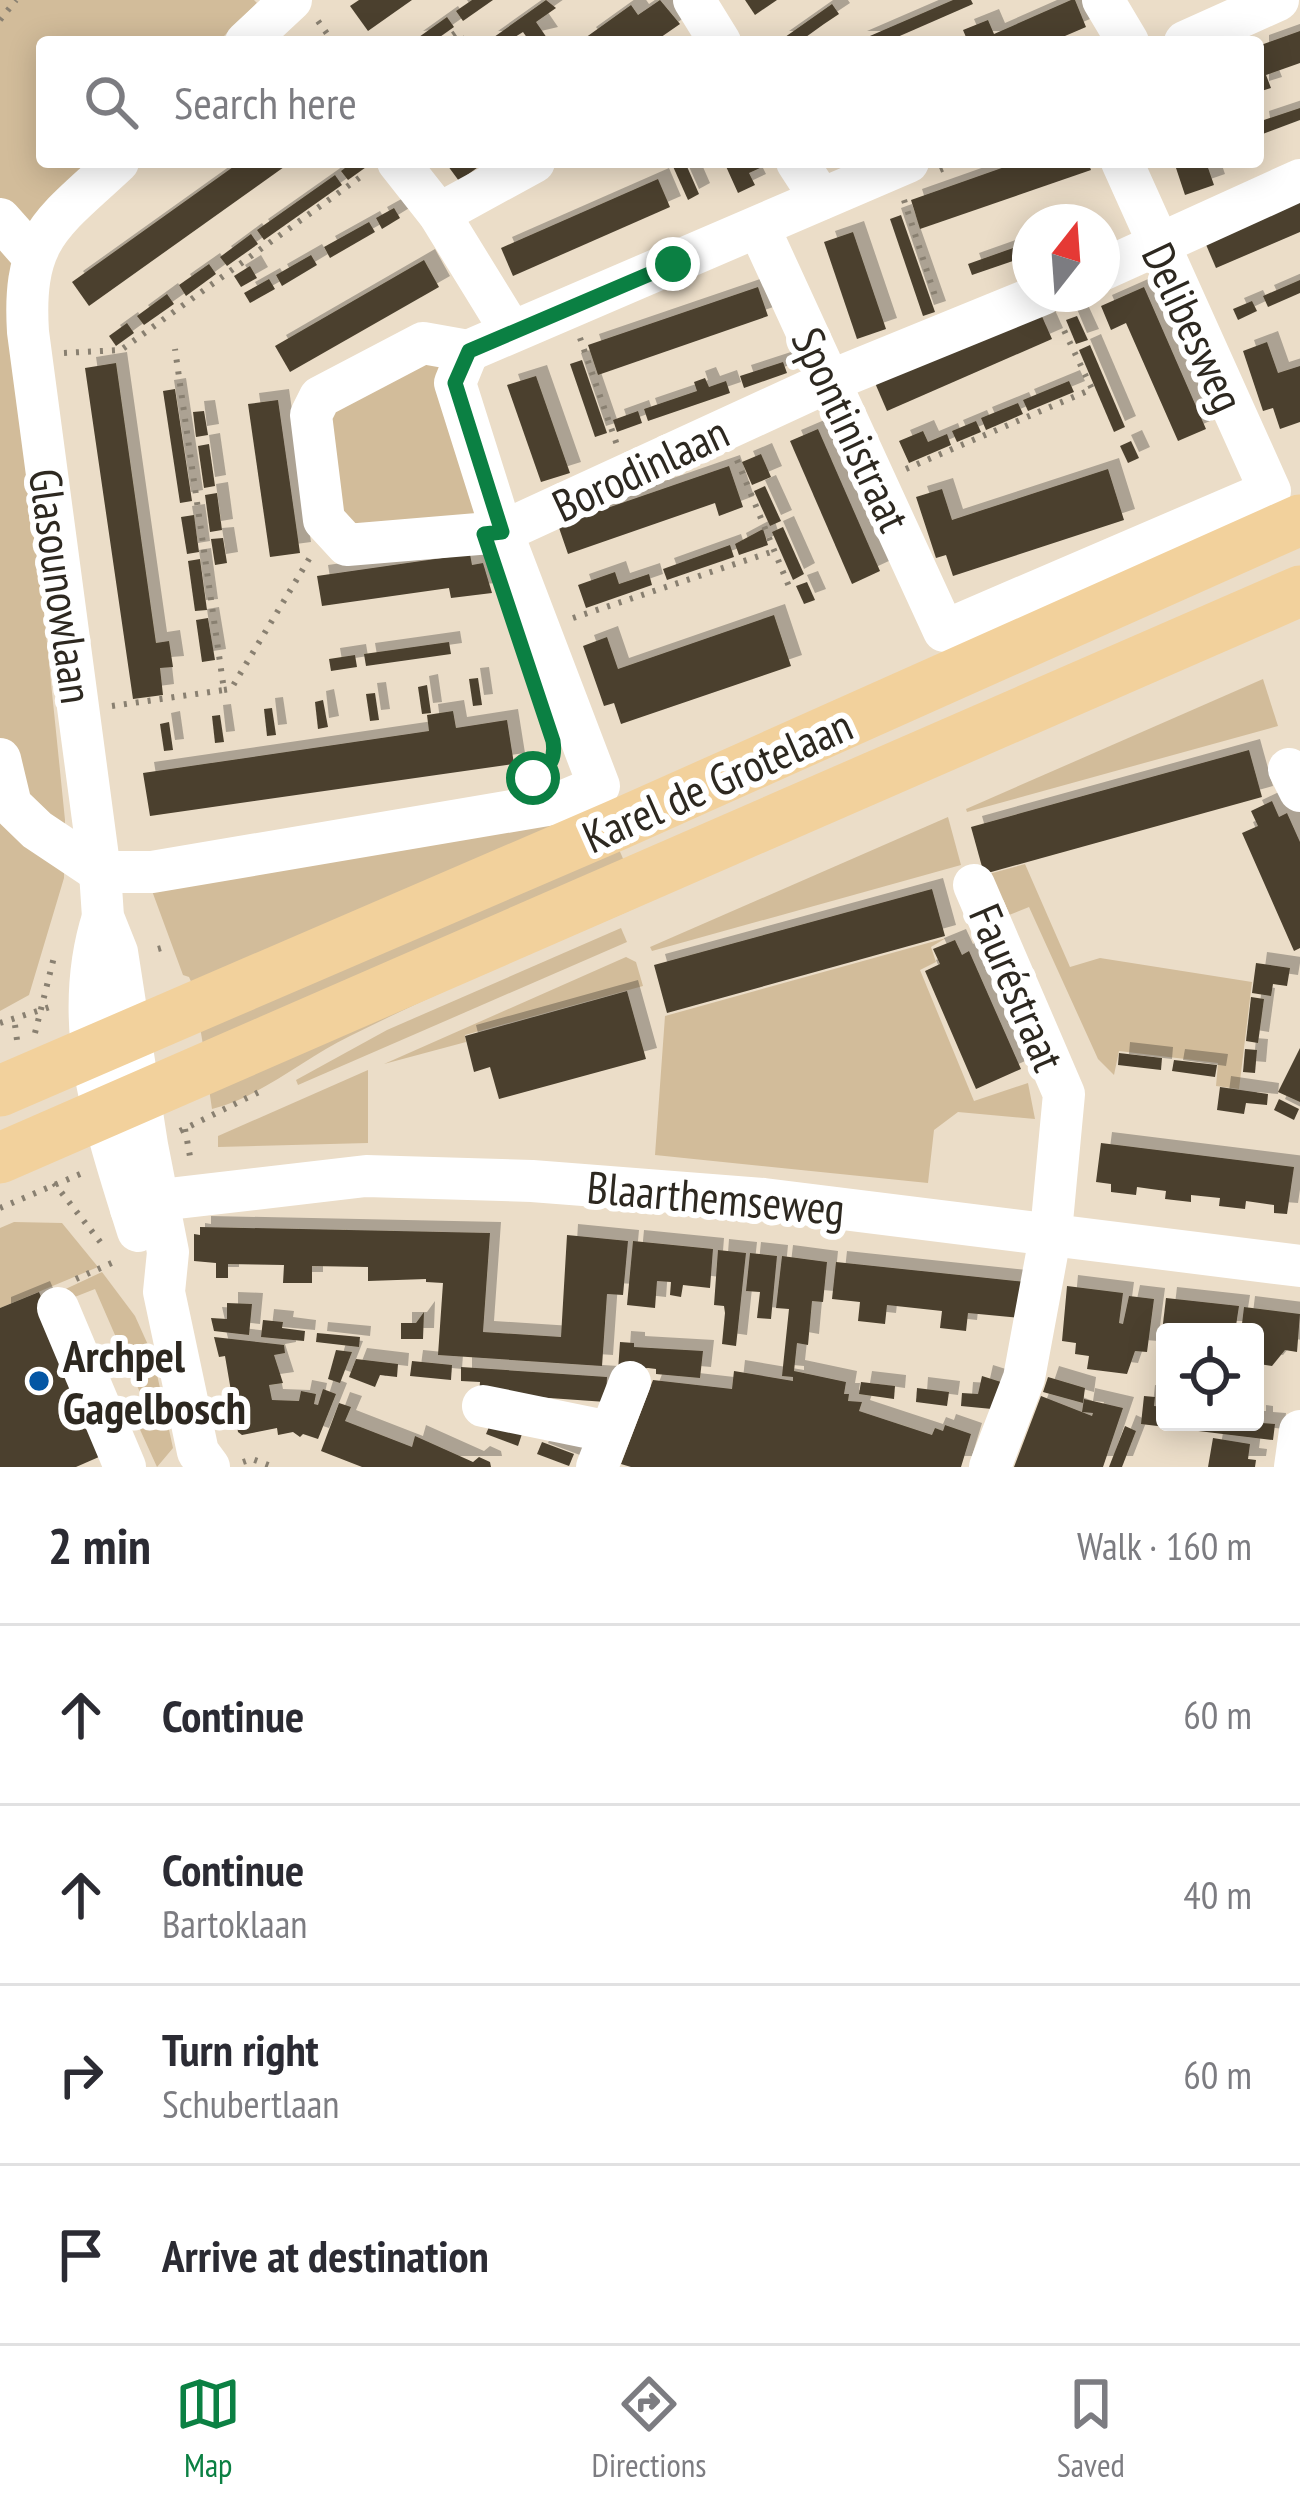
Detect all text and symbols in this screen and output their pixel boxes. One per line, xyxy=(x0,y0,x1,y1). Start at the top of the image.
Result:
search box xyxy=(36,36,1264,168)
icon: search xyxy=(78,69,144,135)
text: Search here xyxy=(174,73,357,131)
north arrow xyxy=(1012,204,1120,312)
street label: Delibesweg xyxy=(1130,233,1258,421)
route end xyxy=(646,237,700,291)
street label: Spontinistraat xyxy=(780,318,925,541)
street label: Borodinlaan xyxy=(543,402,737,534)
street label: Glasounowlaan xyxy=(17,465,107,707)
street label: Karel de Grotelaan xyxy=(573,695,861,865)
route start xyxy=(506,751,560,805)
street label: Fauréstraat xyxy=(957,895,1079,1080)
street label: Blaarthemseweg xyxy=(585,1157,847,1237)
map controls xyxy=(1156,1323,1264,1431)
button: locate xyxy=(1156,1323,1264,1431)
place label: Archpel Gagelbosch xyxy=(62,1326,246,1436)
marker: Archpel Gagelbosch xyxy=(26,1368,52,1394)
text: 2 min xyxy=(48,1512,151,1578)
text: Walk · 160 m xyxy=(1077,1520,1252,1571)
icon: ahead xyxy=(48,1682,114,1748)
text: Continue xyxy=(162,1686,304,1744)
text: 60 m xyxy=(1183,1689,1252,1740)
text: Continue xyxy=(162,1840,304,1898)
icon: ahead xyxy=(48,1862,114,1928)
text: 40 m xyxy=(1183,1869,1252,1920)
text: Bartoklaan xyxy=(162,1898,307,1949)
text: Turn right xyxy=(162,2020,319,2078)
icon: right xyxy=(48,2042,114,2108)
text: 60 m xyxy=(1183,2049,1252,2100)
text: Schubertlaan xyxy=(162,2078,339,2129)
icon: arrive xyxy=(48,2222,114,2288)
text: Arrive at destination xyxy=(162,2226,489,2284)
tab: Map xyxy=(175,2371,241,2486)
tab: Directions xyxy=(592,2371,706,2486)
tab: Saved xyxy=(1057,2371,1125,2486)

